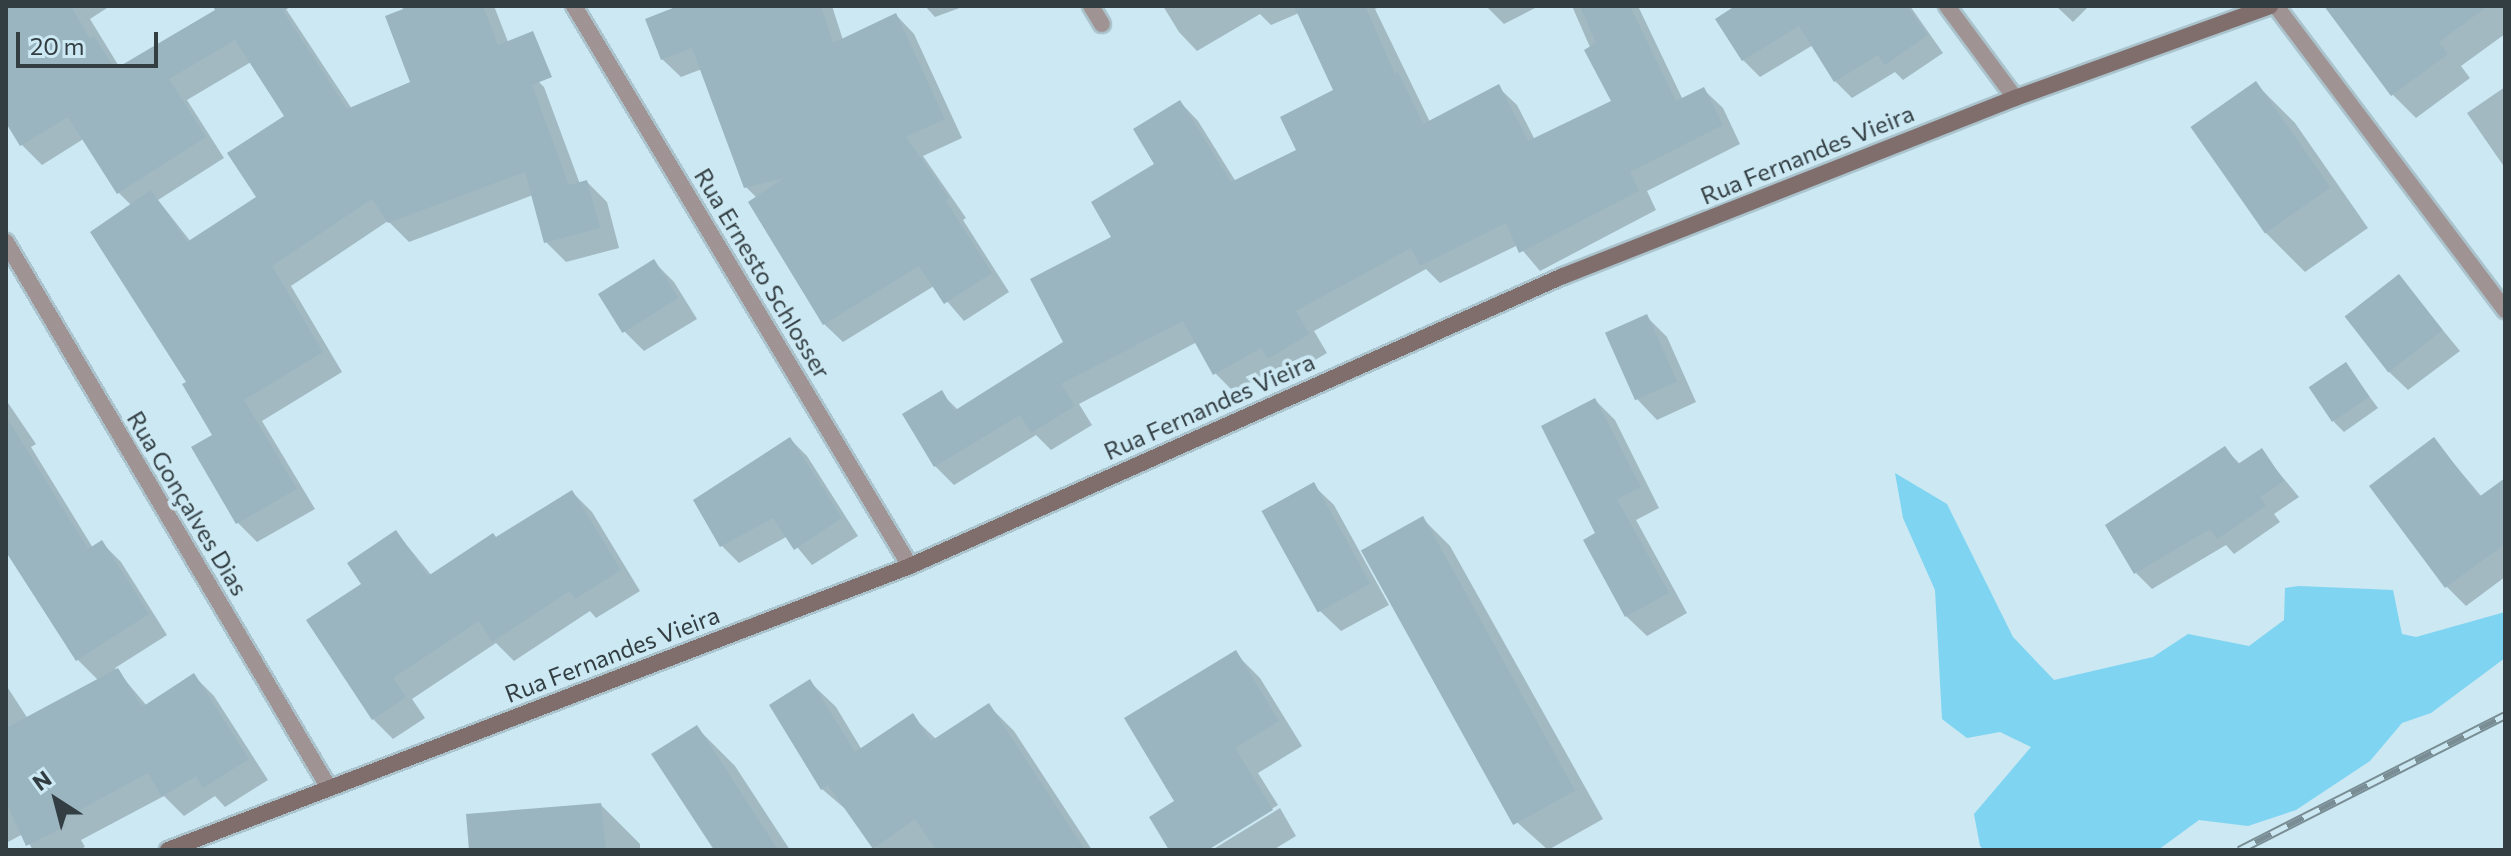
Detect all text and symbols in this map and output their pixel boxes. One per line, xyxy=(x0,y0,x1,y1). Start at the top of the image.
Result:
scale bar xyxy=(20,16,162,66)
text: 20 m xyxy=(30,31,84,60)
street label: Rua Fernandes Vieira xyxy=(1696,98,1918,210)
street label: Rua Ernesto Schlosser xyxy=(689,163,837,383)
street label: Rua Fernandes Vieira xyxy=(1099,347,1319,465)
street label: Rua Gonçalves Dias xyxy=(122,406,254,600)
street label: Rua Fernandes Vieira xyxy=(501,600,723,708)
north arrow xyxy=(16,760,96,840)
text: N xyxy=(27,764,56,796)

